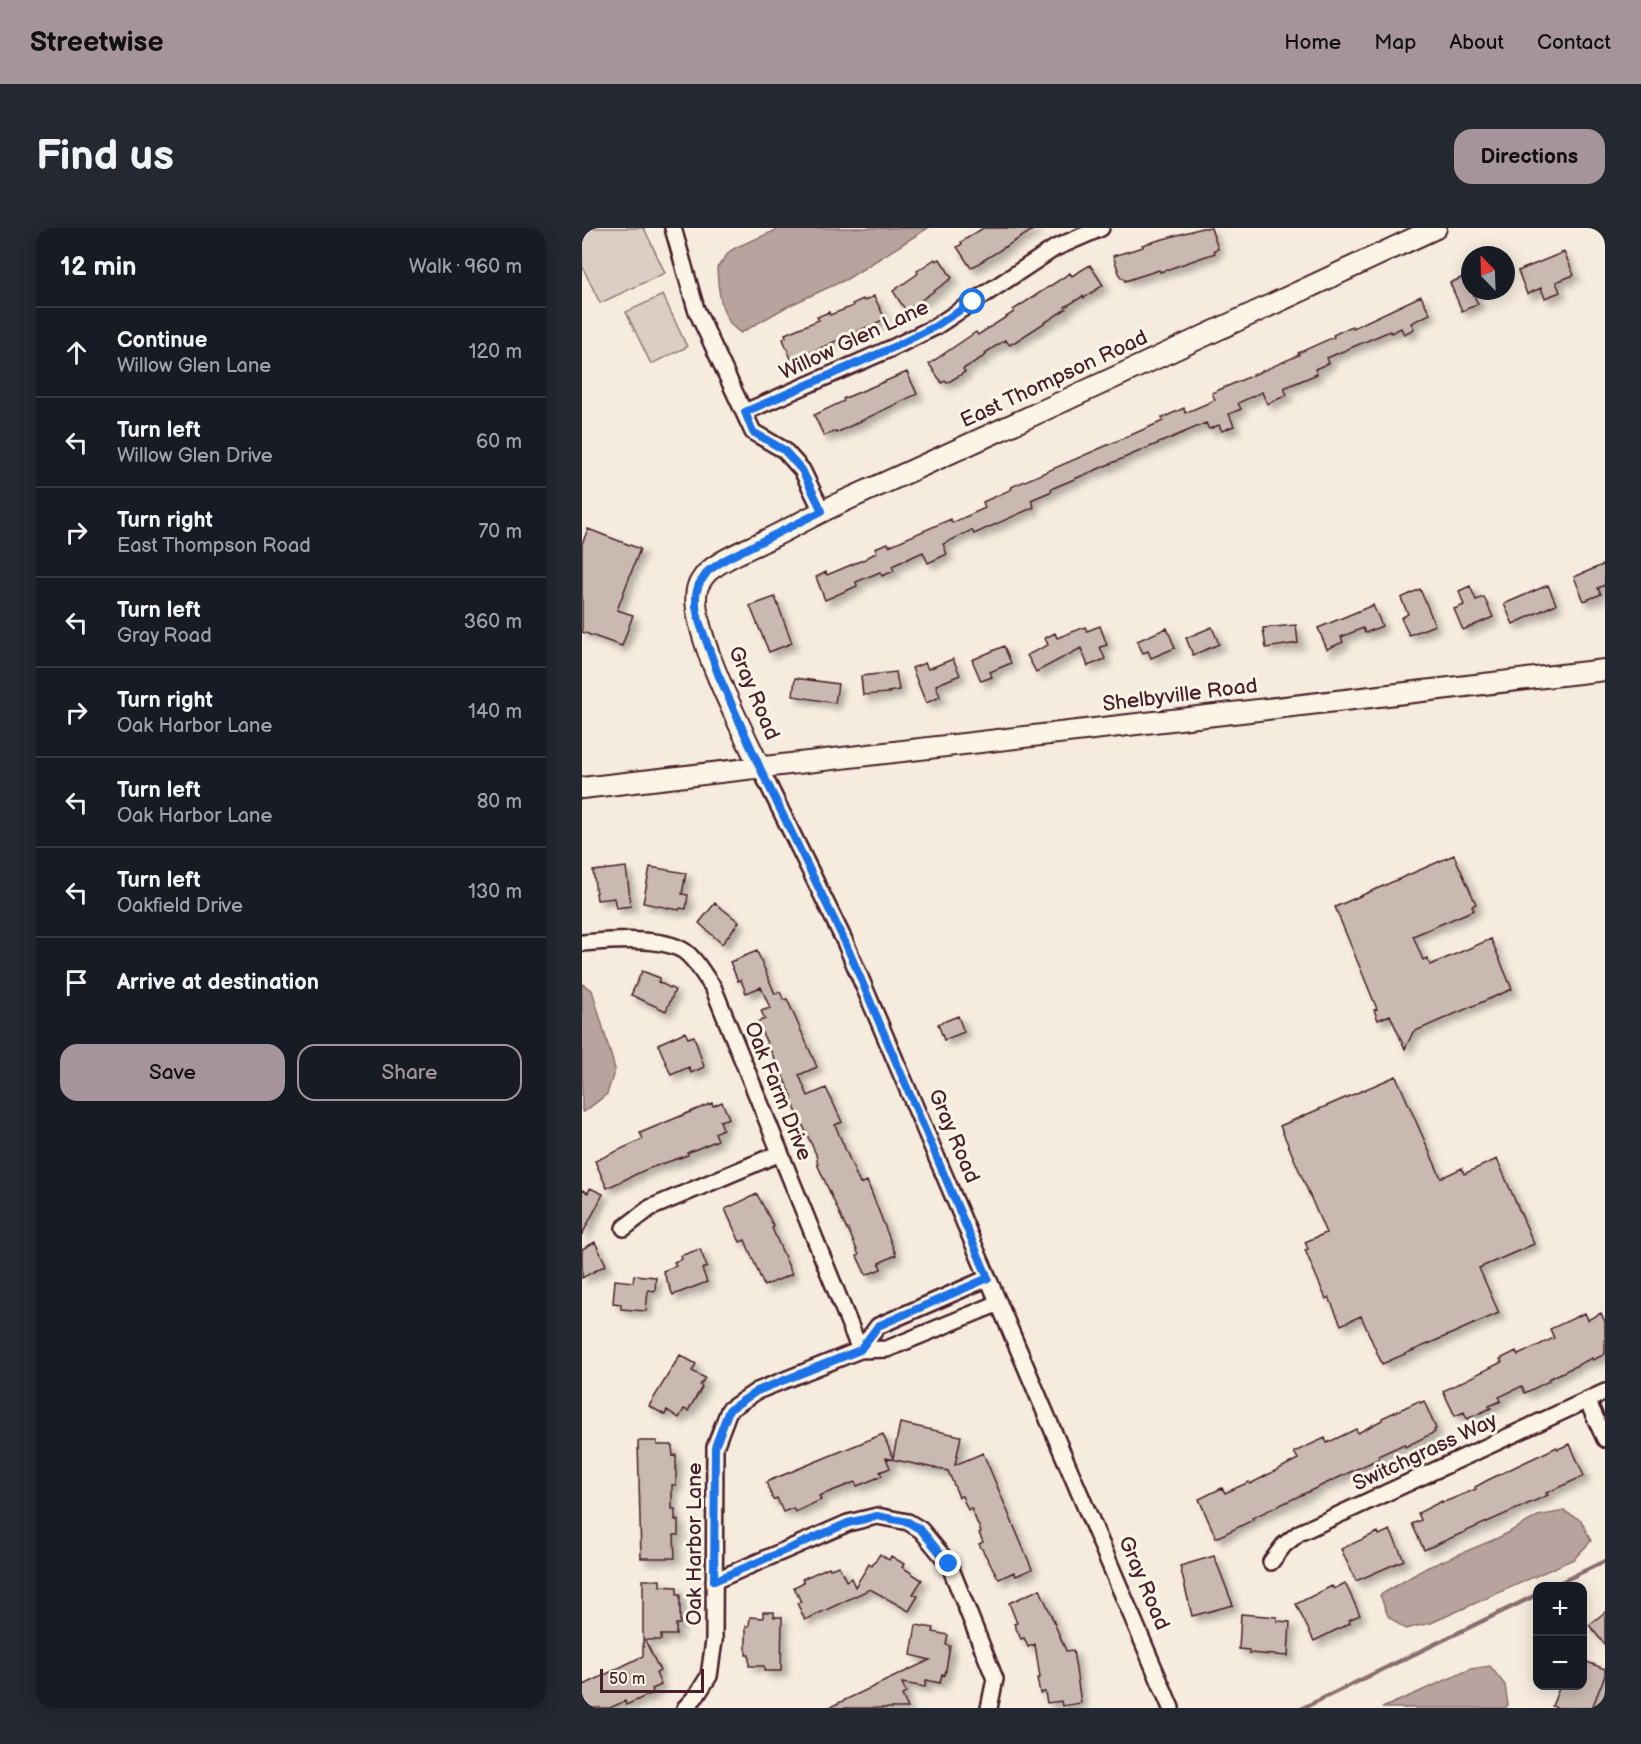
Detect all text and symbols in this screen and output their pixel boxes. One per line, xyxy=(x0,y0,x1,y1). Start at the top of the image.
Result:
text: Streetwise xyxy=(30,26,163,59)
text: Home xyxy=(1284,30,1341,55)
text: Map xyxy=(1374,30,1416,55)
text: About xyxy=(1449,30,1504,55)
text: Contact xyxy=(1537,30,1611,55)
button: Directions xyxy=(1454,129,1605,184)
text: Find us xyxy=(36,131,174,182)
north arrow xyxy=(1461,246,1515,300)
text: 12 min xyxy=(60,252,137,283)
text: Walk · 960 m xyxy=(409,255,522,279)
route start xyxy=(959,288,985,314)
street label: Willow Glen Lane xyxy=(775,294,933,386)
street label: East Thompson Road xyxy=(957,325,1151,433)
text: Continue xyxy=(117,327,207,354)
icon: ahead xyxy=(60,336,93,369)
text: 120 m xyxy=(469,340,522,364)
text: Willow Glen Lane xyxy=(117,354,271,378)
text: Turn left xyxy=(117,417,201,444)
icon: left xyxy=(60,426,93,459)
text: 60 m xyxy=(476,430,522,454)
text: Willow Glen Drive xyxy=(117,444,273,468)
text: Turn right xyxy=(117,507,213,534)
icon: right xyxy=(60,516,93,549)
text: 70 m xyxy=(478,520,522,544)
text: East Thompson Road xyxy=(117,534,311,558)
text: Turn left xyxy=(117,597,201,624)
icon: left xyxy=(60,606,93,639)
text: 360 m xyxy=(464,610,522,634)
text: Gray Road xyxy=(117,624,212,648)
street label: Gray Road xyxy=(723,642,785,744)
street label: Shelbyville Road xyxy=(1101,673,1259,717)
text: Turn right xyxy=(117,687,213,714)
icon: right xyxy=(60,696,93,729)
text: 140 m xyxy=(468,700,522,724)
text: Oak Harbor Lane xyxy=(117,714,272,738)
text: Turn left xyxy=(117,777,201,804)
icon: left xyxy=(60,786,93,819)
text: 80 m xyxy=(477,790,522,814)
text: Oak Harbor Lane xyxy=(117,804,272,828)
text: Turn left xyxy=(117,867,201,894)
icon: left xyxy=(60,876,93,909)
text: 130 m xyxy=(468,880,522,904)
text: Oakfield Drive xyxy=(117,894,243,918)
icon: arrive xyxy=(60,966,93,999)
text: Arrive at destination xyxy=(117,969,319,996)
street label: Oak Farm Drive xyxy=(739,1018,817,1164)
button: Save xyxy=(60,1044,285,1101)
button: Share xyxy=(297,1044,522,1101)
street label: Gray Road xyxy=(923,1085,985,1187)
street label: Switchgrass Way xyxy=(1349,1407,1502,1496)
street label: Oak Harbor Lane xyxy=(682,1462,707,1626)
street label: Gray Road xyxy=(1113,1532,1175,1634)
route end xyxy=(935,1550,961,1576)
map controls xyxy=(1533,1582,1587,1690)
button: + xyxy=(1533,1582,1587,1636)
button: − xyxy=(1533,1636,1587,1690)
scale bar xyxy=(600,1666,704,1694)
text: 50 m xyxy=(609,1670,645,1689)

